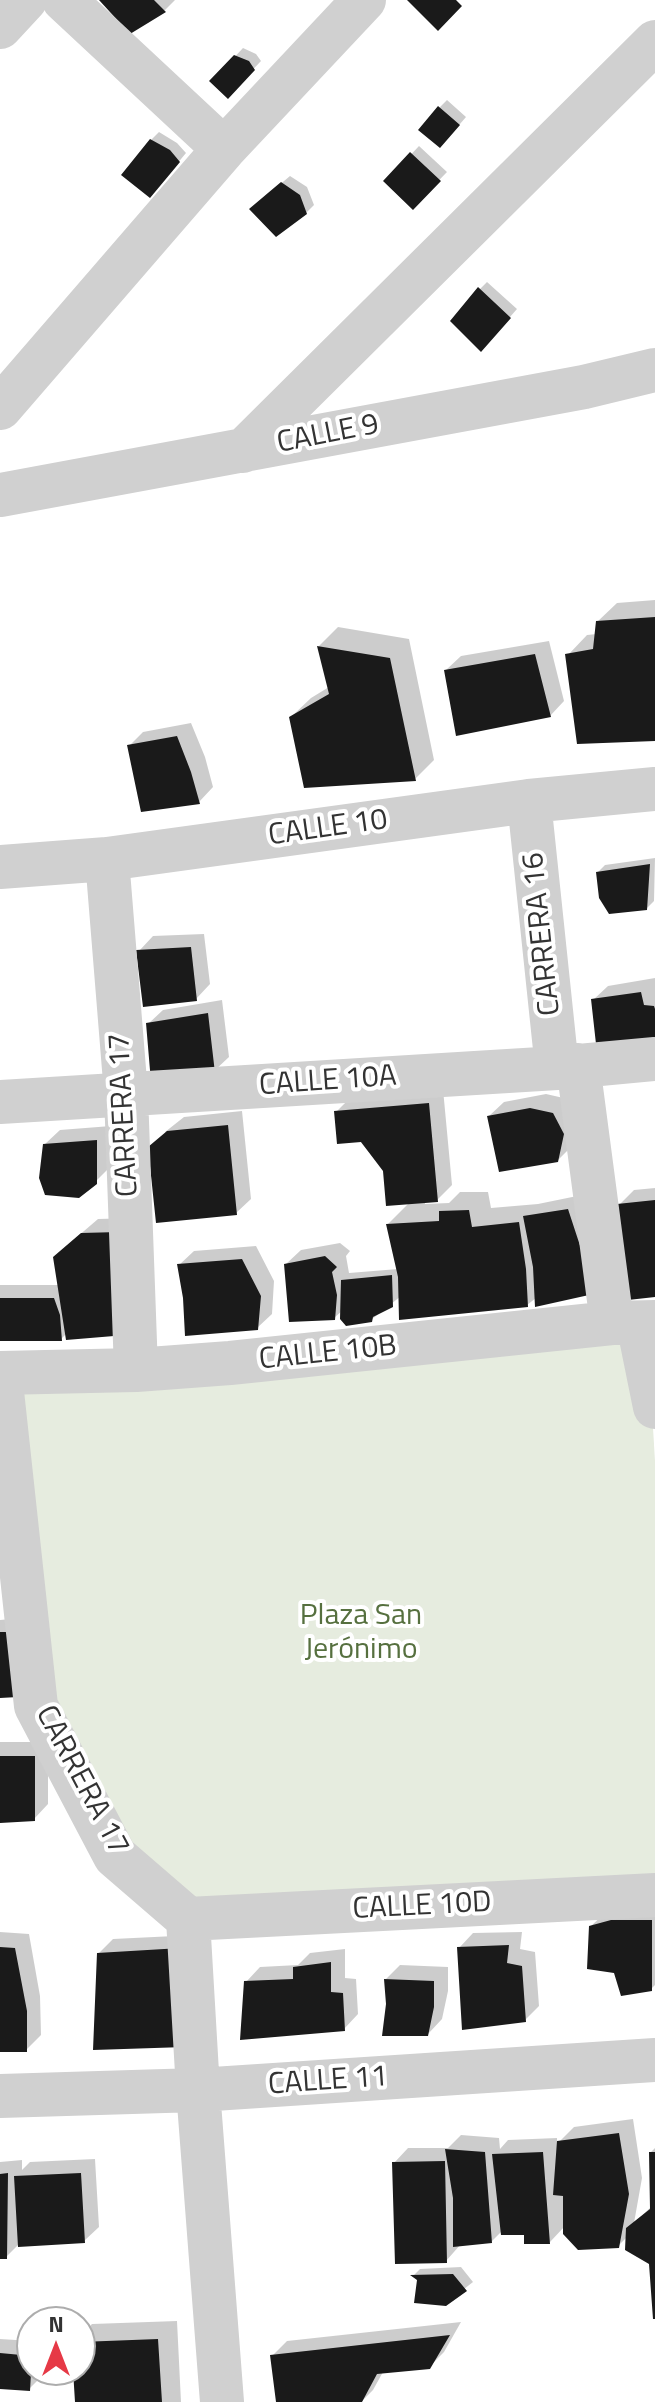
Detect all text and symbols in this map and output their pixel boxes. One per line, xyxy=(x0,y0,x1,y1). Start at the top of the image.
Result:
street label: CALLE 9 xyxy=(274,408,382,462)
street label: CALLE 10 xyxy=(266,803,390,855)
street label: CARRERA 16 xyxy=(517,851,569,1017)
street label: CARRERA 17 xyxy=(103,1032,147,1198)
street label: CALLE 10A xyxy=(258,1059,398,1105)
street label: CALLE 10B xyxy=(257,1329,399,1379)
park label: Plaza San Jerónimo xyxy=(300,1599,422,1670)
street label: CARRERA 17 xyxy=(27,1700,135,1862)
street label: CALLE 10D xyxy=(352,1885,492,1929)
street label: CALLE 11 xyxy=(267,2060,389,2104)
north arrow xyxy=(16,2306,96,2386)
text: N xyxy=(48,2307,64,2341)

